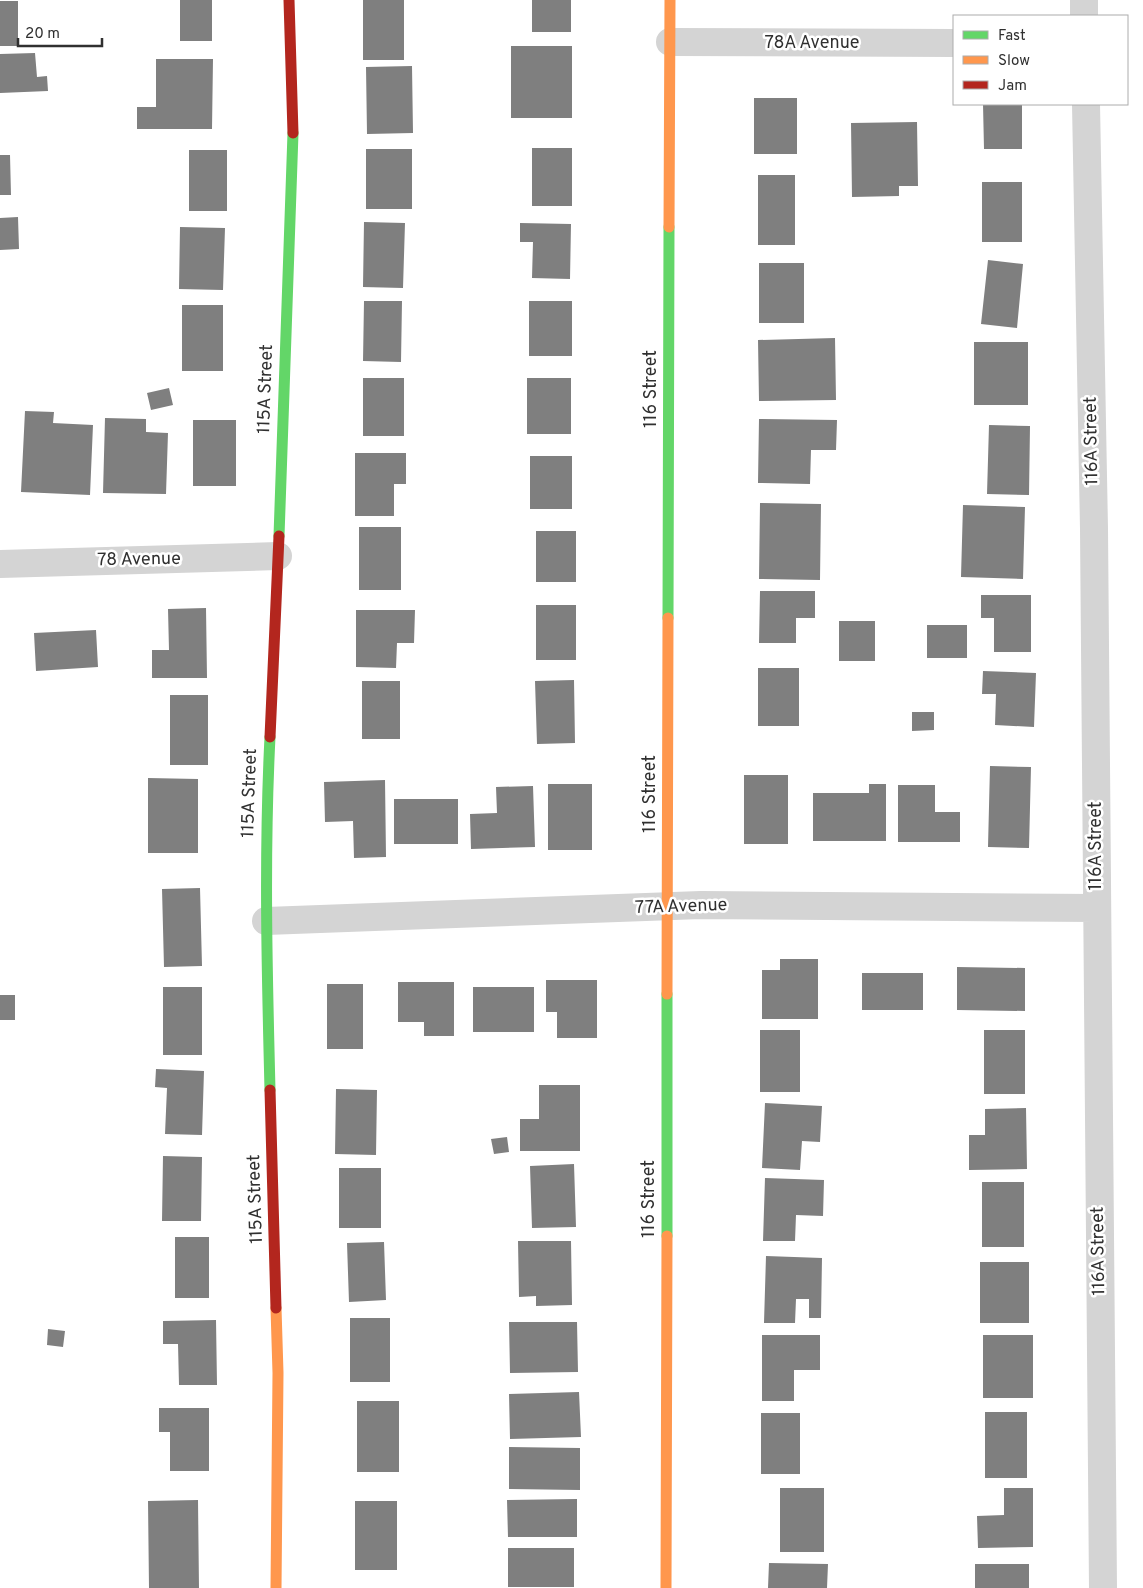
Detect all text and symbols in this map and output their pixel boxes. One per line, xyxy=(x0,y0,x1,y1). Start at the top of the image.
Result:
scale bar xyxy=(18,15,101,47)
legend xyxy=(953,15,1128,105)
text: 20 m xyxy=(25,25,60,44)
text: Fast xyxy=(998,27,1026,46)
street label: 78A Avenue xyxy=(765,32,859,55)
text: Slow xyxy=(998,52,1030,71)
text: Jam xyxy=(998,77,1027,96)
street label: 115A Street xyxy=(253,344,279,434)
street label: 116 Street xyxy=(640,350,663,428)
street label: 116A Street xyxy=(1080,396,1104,486)
street label: 78 Avenue xyxy=(97,548,181,572)
street label: 115A Street xyxy=(237,748,263,838)
street label: 116 Street xyxy=(639,755,662,833)
street label: 116A Street xyxy=(1085,801,1108,891)
street label: 77A Avenue xyxy=(634,894,728,920)
street label: 115A Street xyxy=(243,1154,269,1244)
street label: 116 Street xyxy=(638,1160,661,1238)
street label: 116A Street xyxy=(1087,1206,1111,1296)

